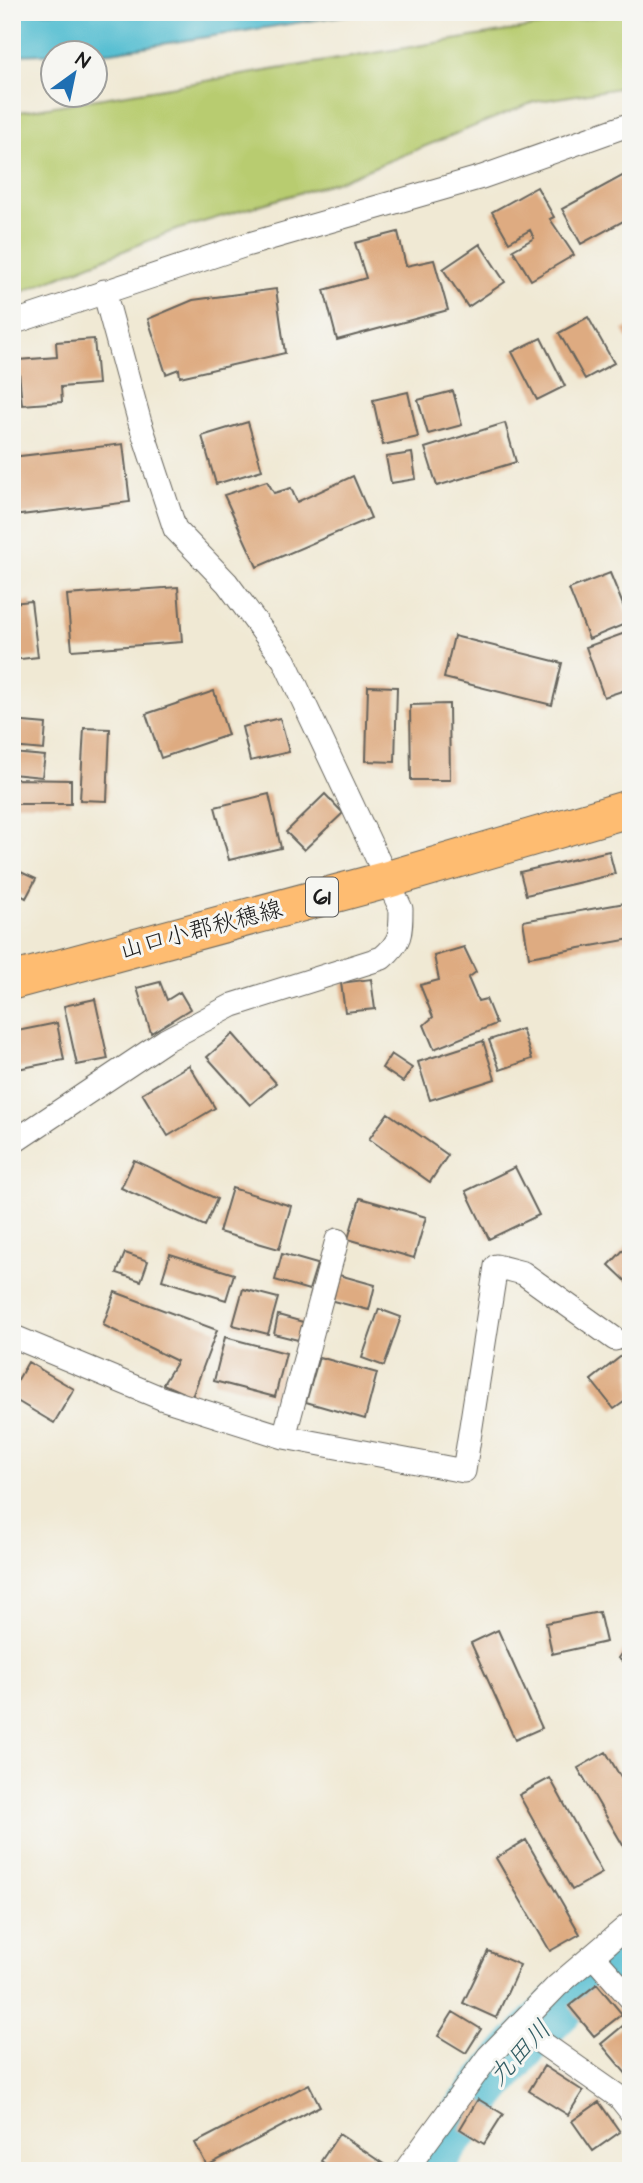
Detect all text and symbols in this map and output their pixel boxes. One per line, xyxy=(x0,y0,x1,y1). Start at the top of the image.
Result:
north arrow xyxy=(38,38,108,108)
text: N xyxy=(70,46,95,76)
road number: 61 xyxy=(306,877,338,916)
street label: 山口小郡秋穂線 xyxy=(115,892,287,968)
water label: 九田川 xyxy=(480,2012,560,2094)

